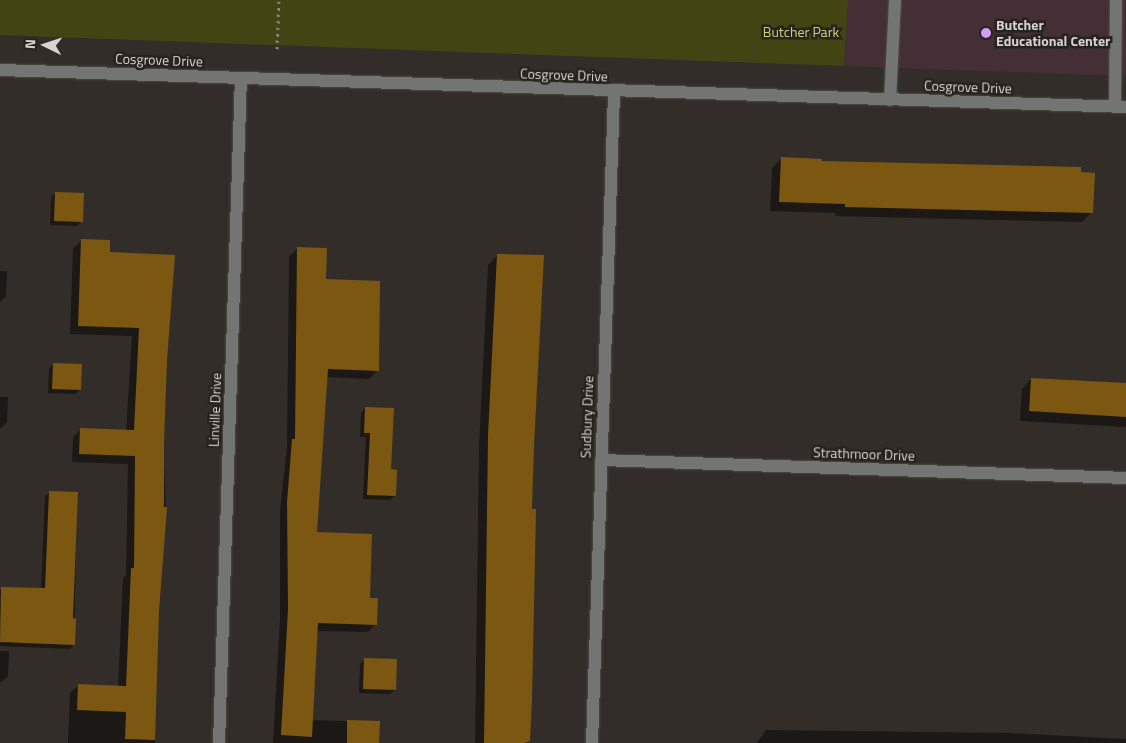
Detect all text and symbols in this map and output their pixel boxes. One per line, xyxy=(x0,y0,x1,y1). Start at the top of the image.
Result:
place label: Butcher Educational Center xyxy=(996,17,1110,49)
north arrow xyxy=(20,20,70,70)
park label: Butcher Park xyxy=(763,24,839,40)
marker: Butcher Educational Center xyxy=(980,27,992,39)
text: N xyxy=(19,38,40,49)
street label: Cosgrove Drive xyxy=(115,50,203,70)
street label: Cosgrove Drive xyxy=(520,65,608,85)
street label: Cosgrove Drive xyxy=(924,77,1012,97)
street label: Linville Drive xyxy=(205,373,225,447)
street label: Sudbury Drive xyxy=(577,375,597,459)
street label: Strathmoor Drive xyxy=(813,444,915,464)

